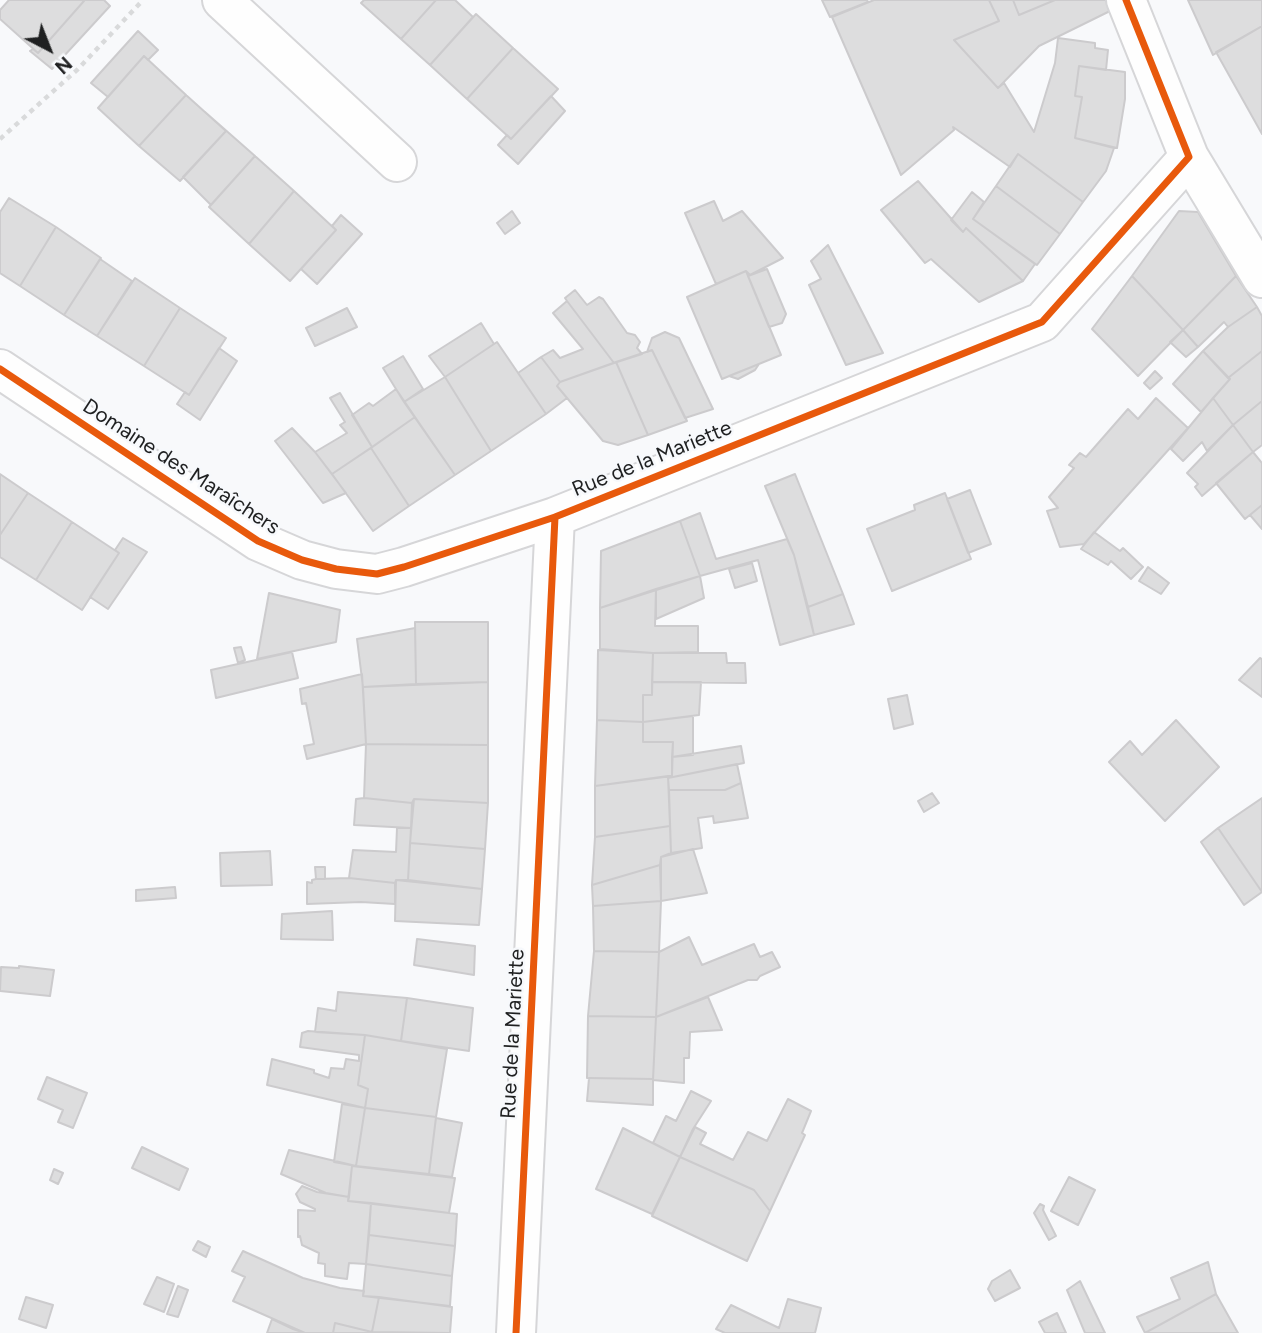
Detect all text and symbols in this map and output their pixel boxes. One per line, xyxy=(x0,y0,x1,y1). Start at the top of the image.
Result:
north arrow xyxy=(14,14,84,84)
text: N xyxy=(50,52,77,78)
street label: Domaine des Maraîchers xyxy=(78,394,284,540)
street label: Rue de la Mariette xyxy=(568,415,736,503)
street label: Rue de la Mariette xyxy=(496,948,530,1120)

